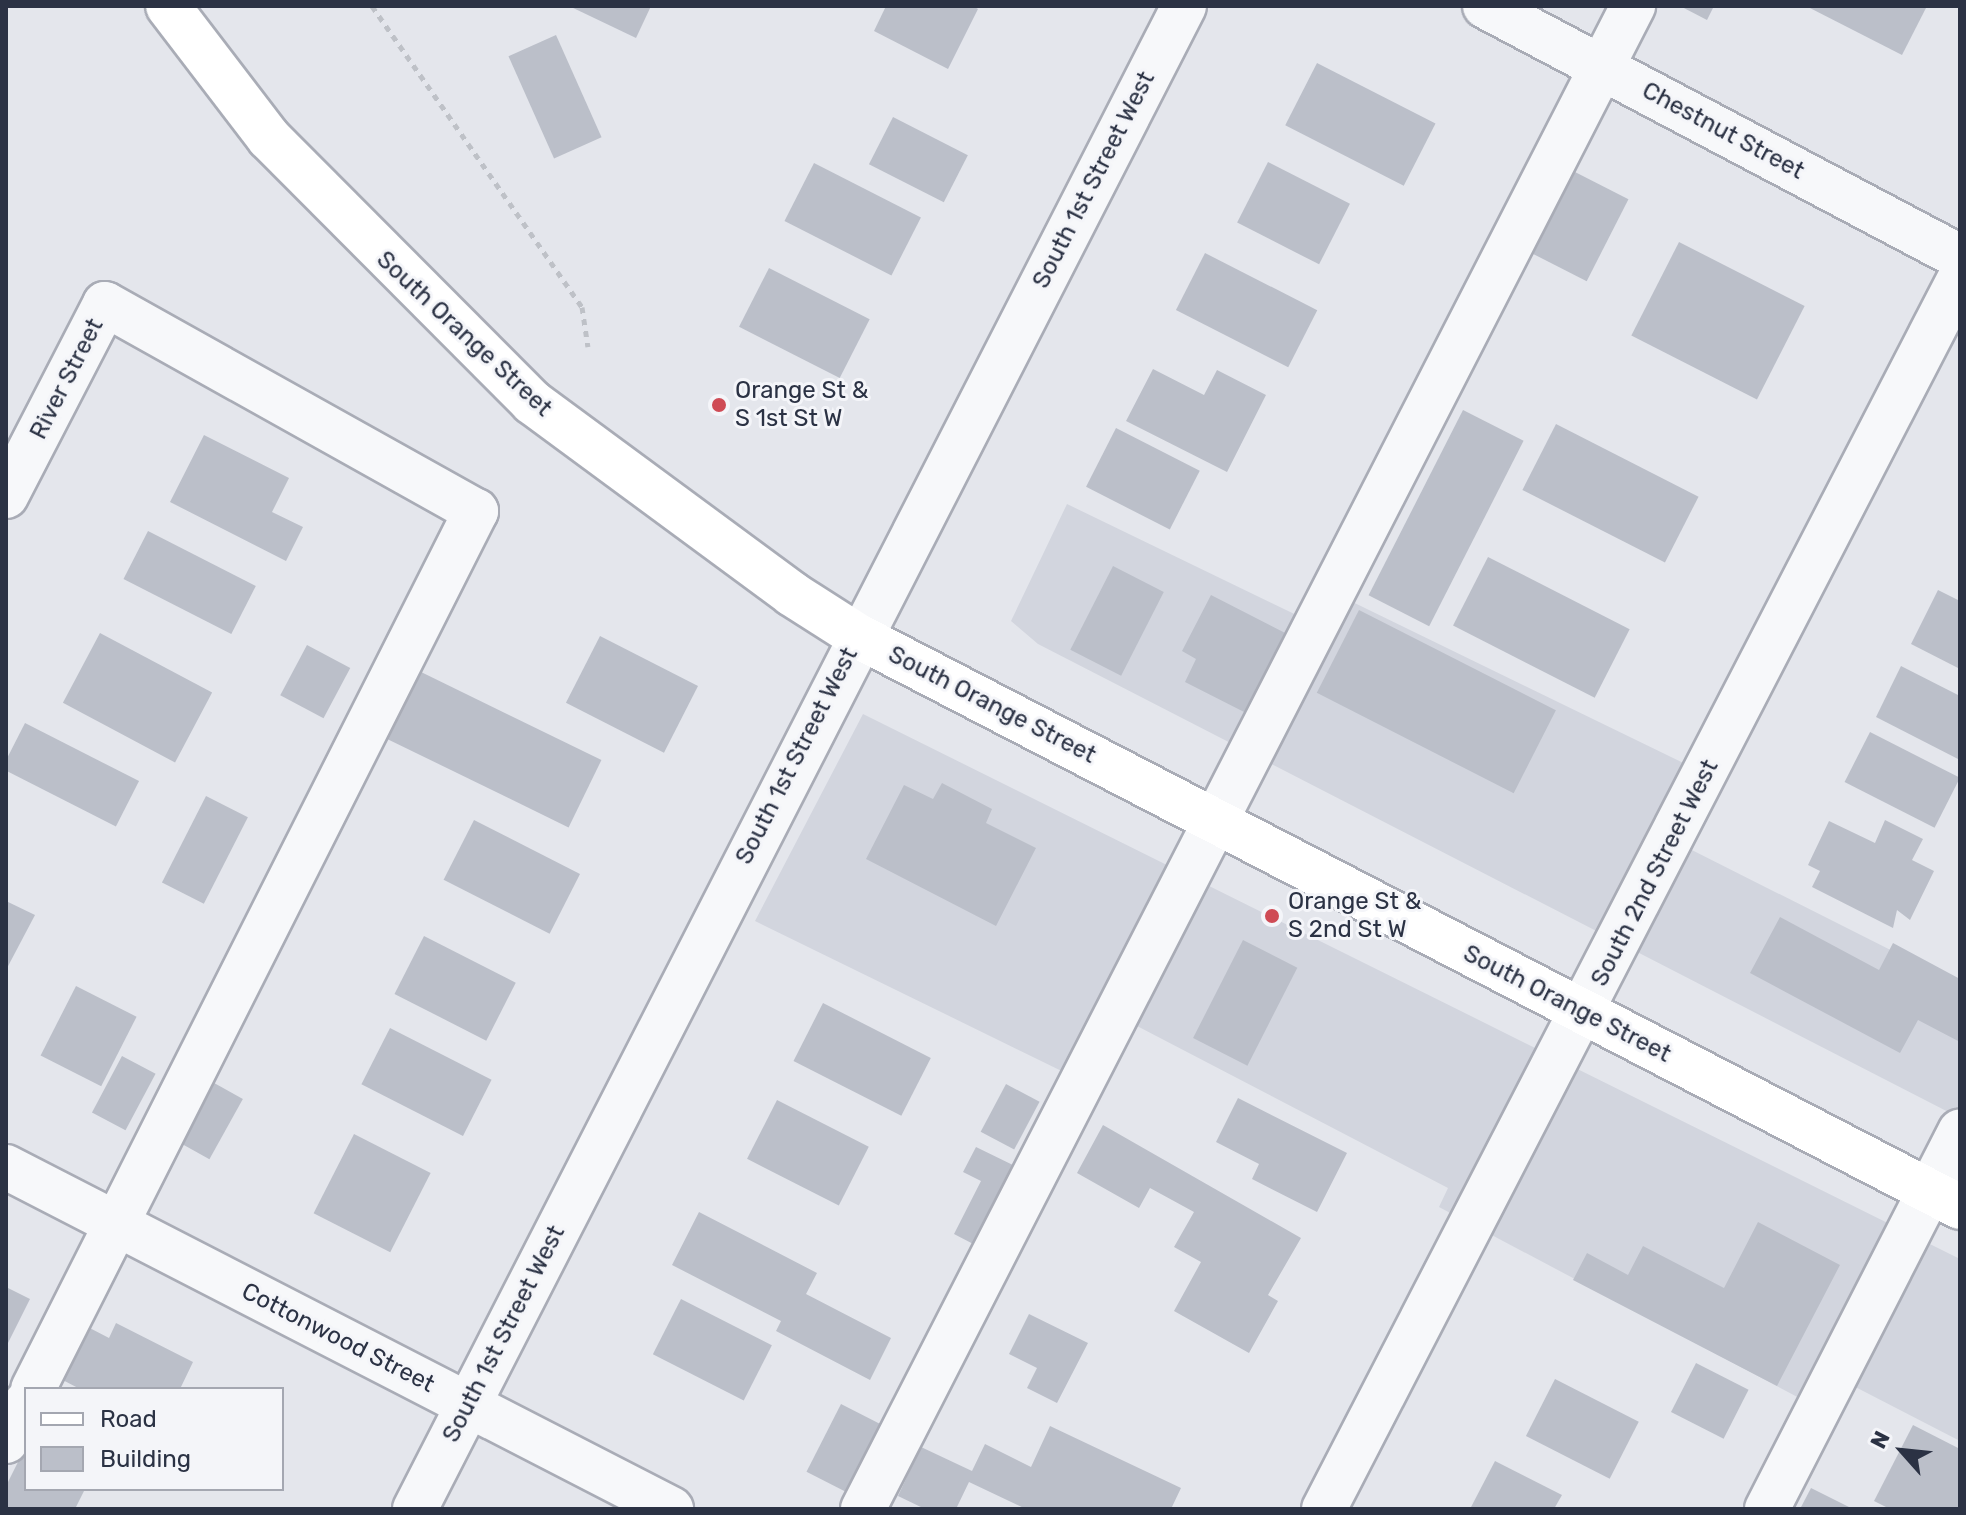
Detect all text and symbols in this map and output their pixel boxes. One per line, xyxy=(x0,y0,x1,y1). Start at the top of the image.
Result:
street label: South 1st Street West xyxy=(1027,67,1161,293)
street label: Chestnut Street xyxy=(1637,76,1809,186)
street label: South Orange Street xyxy=(370,245,558,423)
street label: River Street xyxy=(24,314,110,444)
place label: Orange St & S 1st St W xyxy=(735,377,868,433)
marker: Orange St & S 1st St W xyxy=(710,396,728,414)
street label: South Orange Street xyxy=(883,640,1101,770)
street label: South 1st Street West xyxy=(730,643,864,869)
street label: South 2nd Street West xyxy=(1585,755,1725,991)
place label: Orange St & S 2nd St W xyxy=(1288,888,1421,944)
marker: Orange St & S 2nd St W xyxy=(1263,907,1281,925)
street label: South Orange Street xyxy=(1458,939,1676,1069)
street label: South 1st Street West xyxy=(437,1221,571,1447)
street label: Cottonwood Street xyxy=(237,1277,439,1399)
legend xyxy=(24,1387,284,1491)
text: Road xyxy=(100,1405,157,1433)
north arrow xyxy=(1862,1411,1942,1491)
text: N xyxy=(1865,1427,1896,1453)
text: Building xyxy=(100,1445,191,1473)

